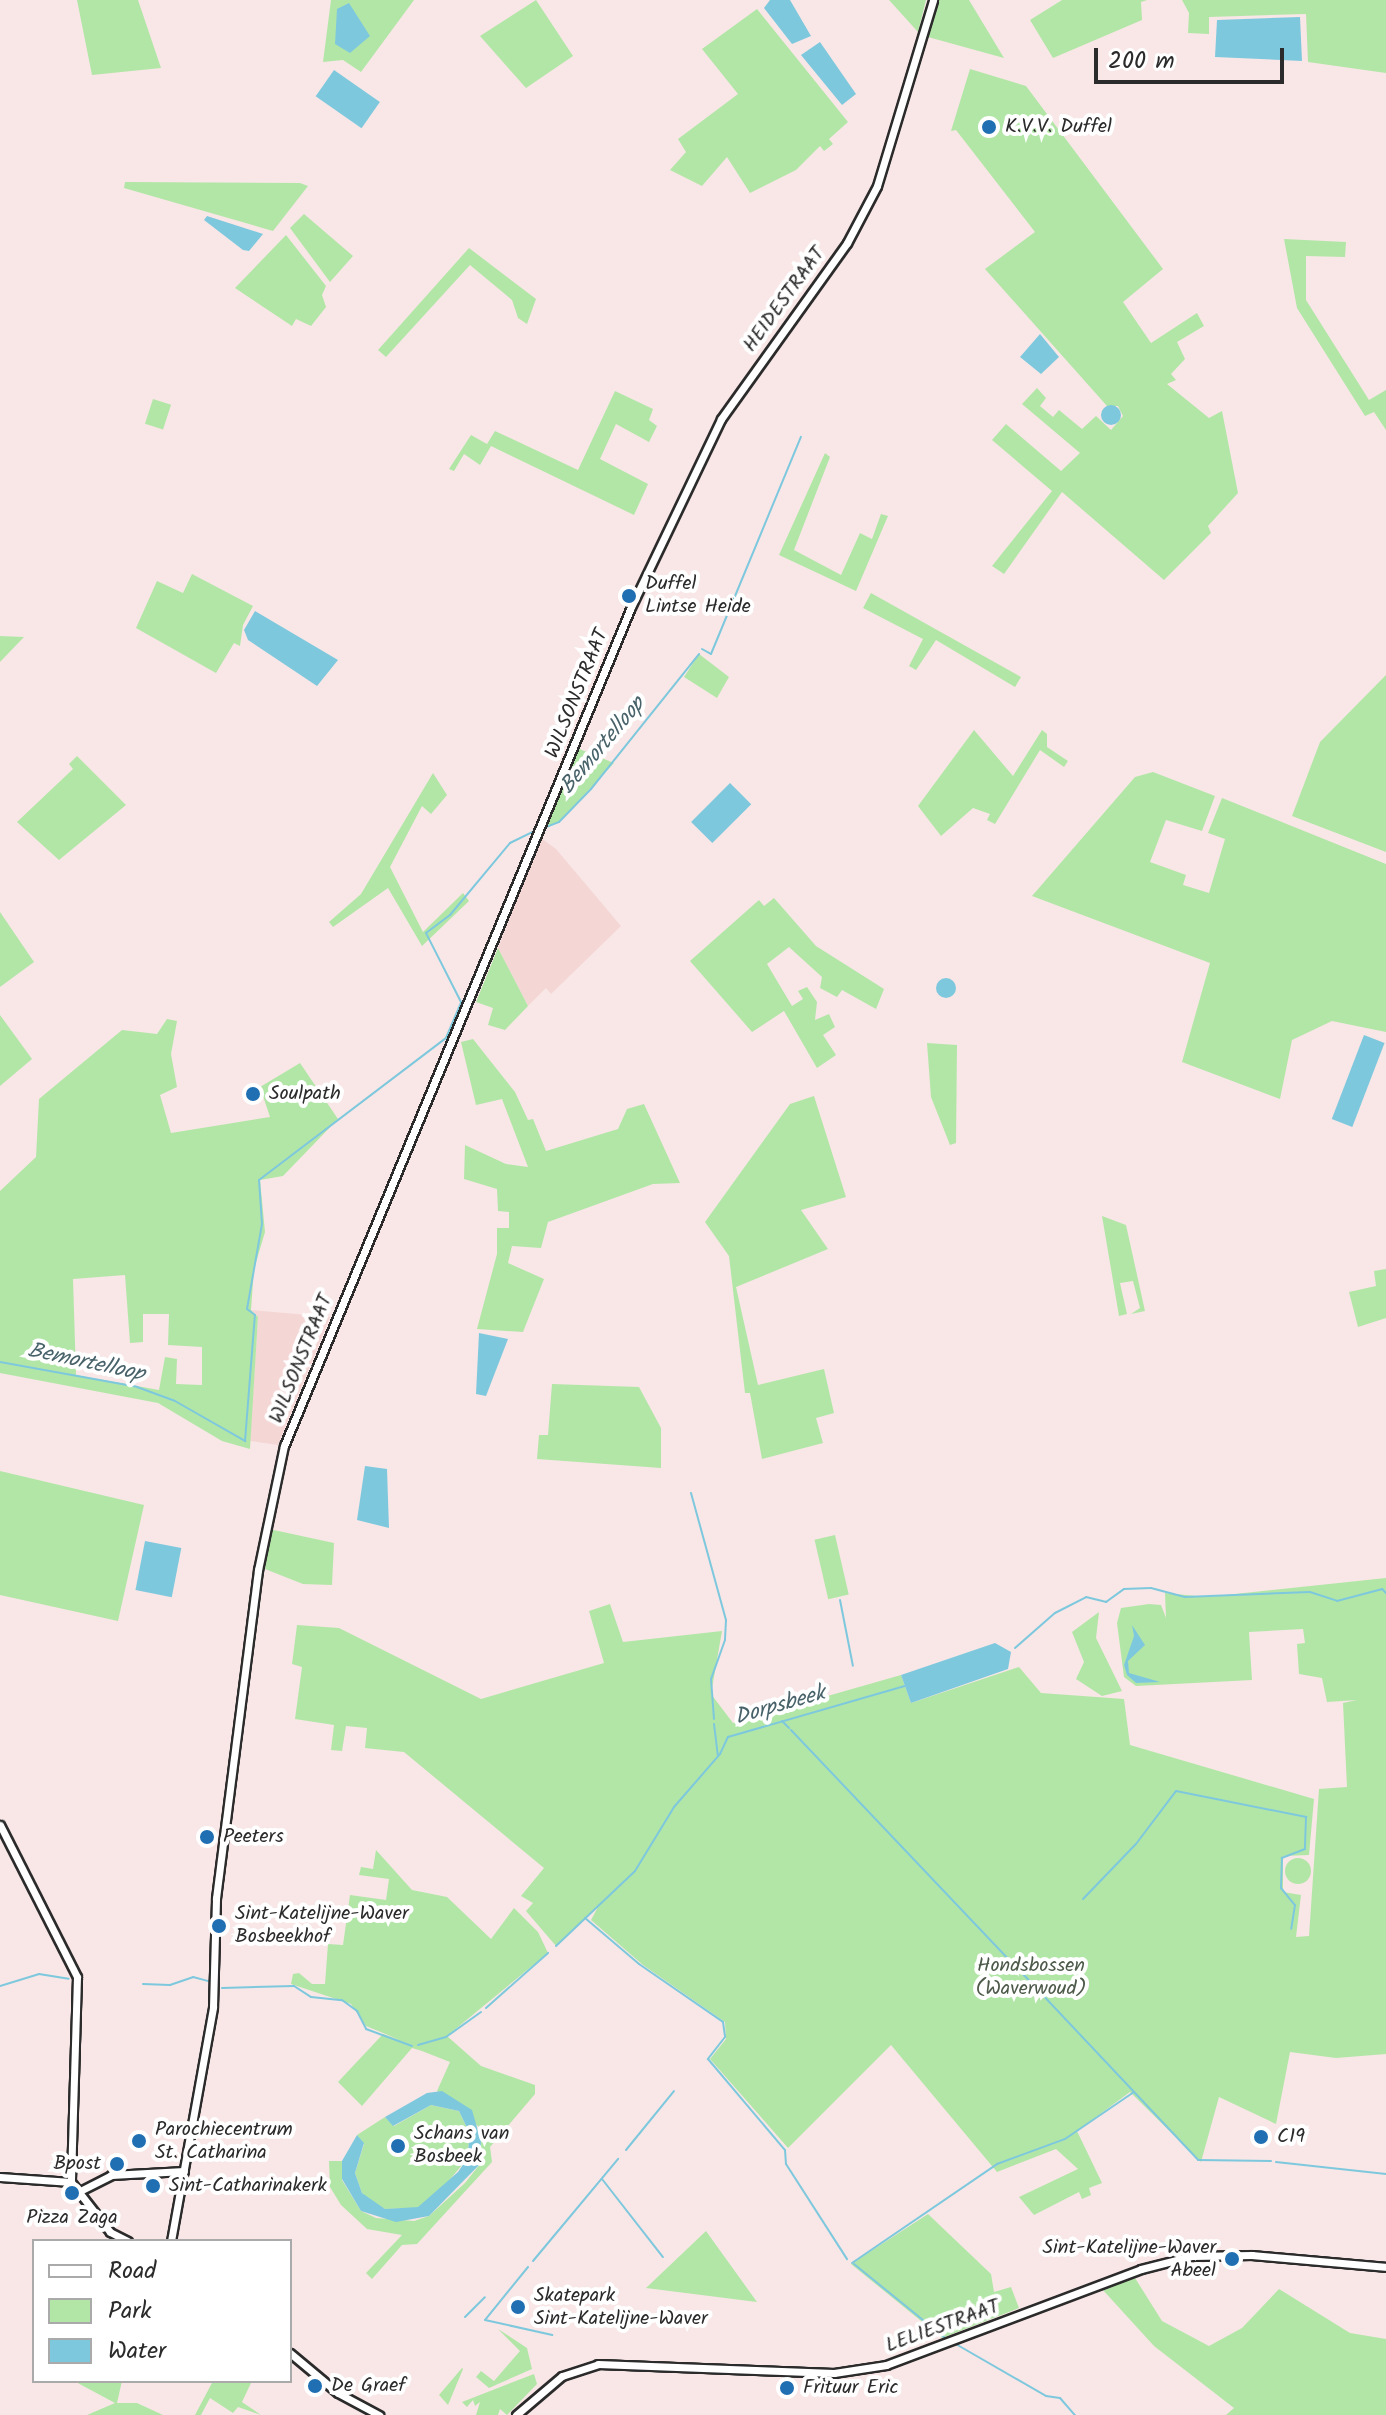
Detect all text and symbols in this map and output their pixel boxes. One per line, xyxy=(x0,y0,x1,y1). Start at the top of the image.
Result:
scale bar xyxy=(1098,32,1288,82)
text: 200 m xyxy=(1108,42,1175,81)
place label: K.V.V. Duffel xyxy=(1005,115,1112,139)
marker: K.V.V. Duffel xyxy=(980,118,998,136)
street label: HEIDESTRAAT xyxy=(739,243,831,357)
place label: Duffel Lintse Heide xyxy=(645,572,751,619)
marker: Duffel Lintse Heide xyxy=(620,587,638,605)
street label: WILSONSTRAAT xyxy=(541,626,615,762)
water label: Bemortelloop xyxy=(555,692,651,800)
place label: Soulpath xyxy=(269,1082,341,1106)
marker: Soulpath xyxy=(244,1085,262,1103)
street label: WILSONSTRAAT xyxy=(265,1291,339,1427)
water label: Bemortelloop xyxy=(25,1338,147,1388)
water label: Dorpsbeek xyxy=(732,1680,828,1732)
place label: Peeters xyxy=(223,1825,284,1849)
marker: Peeters xyxy=(198,1828,216,1846)
place label: Sint-Katelijne-Waver Bosbeekhof xyxy=(235,1902,409,1949)
marker: Sint-Katelijne-Waver Bosbeekhof xyxy=(210,1917,228,1935)
park label: Hondsbossen (Waverwoud) xyxy=(976,1955,1086,2002)
place label: Parochiecentrum St. Catharina xyxy=(155,2118,293,2165)
place label: Schans van Bosbeek xyxy=(414,2122,509,2169)
place label: C19 xyxy=(1277,2125,1305,2149)
marker: C19 xyxy=(1252,2128,1270,2146)
marker: Parochiecentrum St. Catharina xyxy=(130,2132,148,2150)
marker: Schans van Bosbeek xyxy=(389,2137,407,2155)
place label: Bpost xyxy=(53,2152,101,2176)
marker: Bpost xyxy=(108,2155,126,2173)
place label: Sint-Catharinakerk xyxy=(169,2174,327,2198)
marker: Sint-Catharinakerk xyxy=(144,2177,162,2195)
marker: Pizza Zaga xyxy=(63,2184,81,2202)
place label: Pizza Zaga xyxy=(26,2206,118,2230)
place label: Sint-Katelijne-Waver Abeel xyxy=(1042,2236,1216,2283)
legend xyxy=(32,2239,292,2383)
marker: Sint-Katelijne-Waver Abeel xyxy=(1223,2250,1241,2268)
text: Road xyxy=(108,2252,156,2291)
place label: Skatepark Sint-Katelijne-Waver xyxy=(534,2284,708,2331)
text: Park xyxy=(108,2292,152,2331)
street label: LELIESTRAAT xyxy=(883,2295,1003,2359)
marker: Skatepark Sint-Katelijne-Waver xyxy=(509,2298,527,2316)
text: Water xyxy=(108,2332,166,2371)
place label: De Graef xyxy=(331,2374,406,2398)
place label: Frituur Eric xyxy=(803,2376,898,2400)
marker: De Graef xyxy=(306,2377,324,2395)
marker: Frituur Eric xyxy=(778,2379,796,2397)

